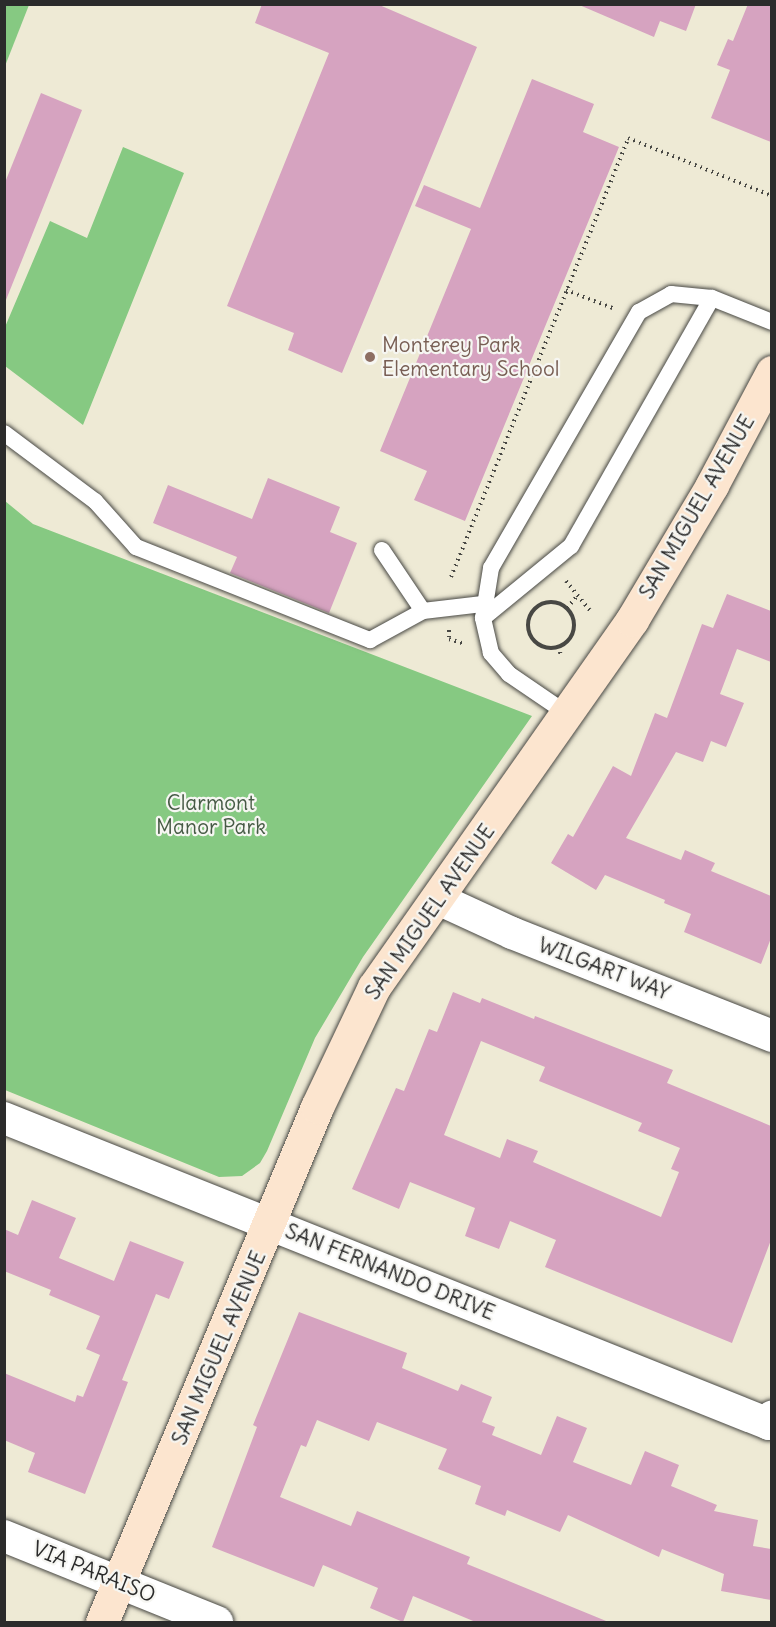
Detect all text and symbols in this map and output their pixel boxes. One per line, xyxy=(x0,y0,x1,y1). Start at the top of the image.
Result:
place label: Monterey Park Elementary School xyxy=(382,332,559,382)
marker: Monterey Park Elementary School xyxy=(363,350,377,364)
street label: SAN MIGUEL AVENUE xyxy=(634,411,760,603)
park label: Clarmont Manor Park xyxy=(156,790,266,840)
street label: SAN MIGUEL AVENUE xyxy=(360,819,500,1005)
street label: WILGART WAY xyxy=(535,932,673,1006)
street label: SAN FERNANDO DRIVE xyxy=(282,1218,498,1326)
street label: SAN MIGUEL AVENUE xyxy=(167,1247,271,1449)
street label: VIA PARAISO xyxy=(29,1536,159,1608)

